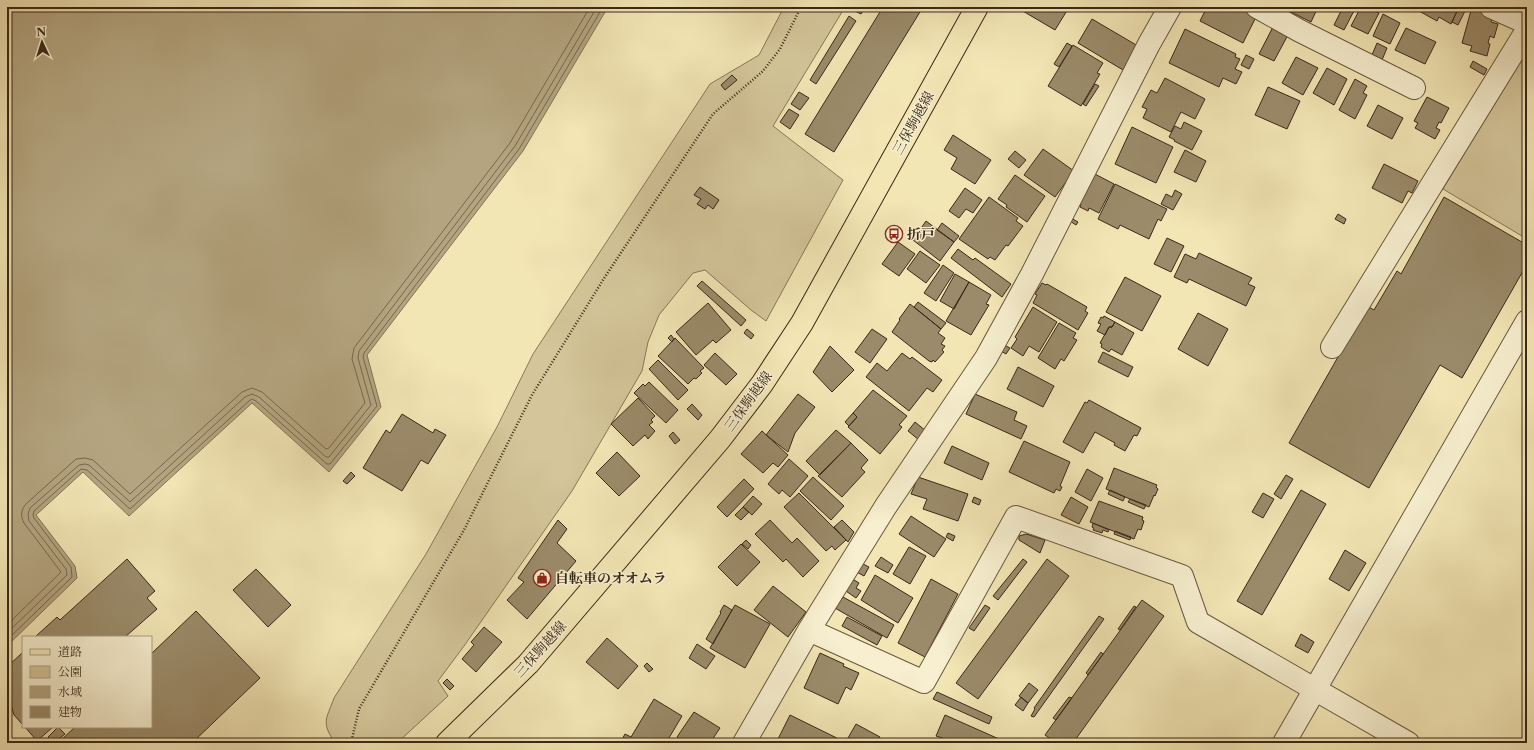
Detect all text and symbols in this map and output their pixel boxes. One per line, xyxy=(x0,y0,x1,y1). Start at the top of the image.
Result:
north arrow xyxy=(22,22,62,62)
text: N xyxy=(36,25,47,39)
street label: 三保駒越線 xyxy=(888,88,938,158)
bus stop icon: 折戸 xyxy=(884,224,904,244)
place label: 折戸 xyxy=(907,225,935,243)
street label: 三保駒越線 xyxy=(720,367,776,435)
shop icon: 自転車のオオムラ xyxy=(532,568,552,588)
place label: 自転車のオオムラ xyxy=(555,569,667,587)
street label: 三保駒越線 xyxy=(510,617,570,681)
legend xyxy=(22,636,152,728)
text: 道路 xyxy=(58,644,82,659)
text: 公園 xyxy=(58,664,82,679)
text: 水域 xyxy=(58,684,82,699)
text: 建物 xyxy=(58,704,82,719)

